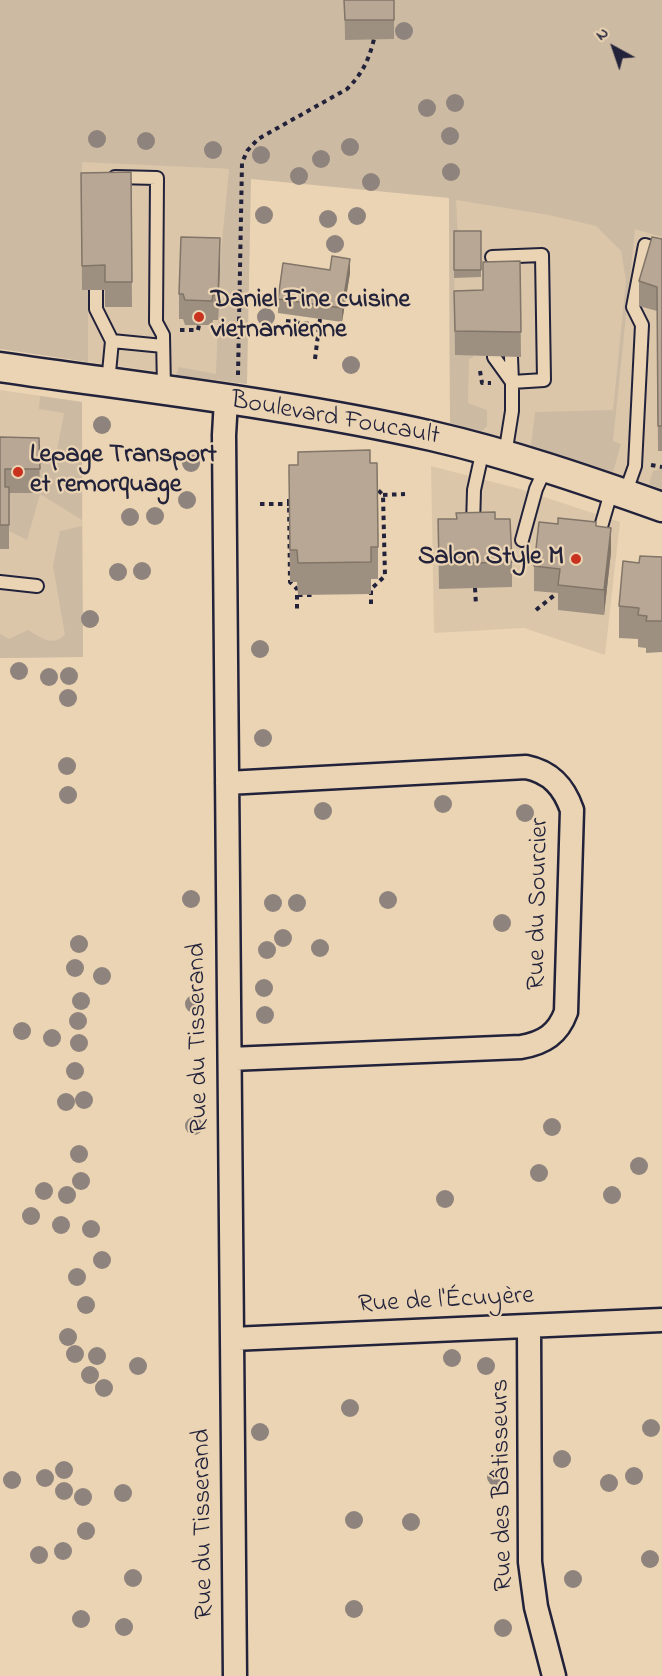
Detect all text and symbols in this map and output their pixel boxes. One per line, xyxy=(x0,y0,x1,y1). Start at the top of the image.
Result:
north arrow xyxy=(584,18,644,78)
text: N xyxy=(591,22,614,47)
place label: Daniel Fine cuisine vietnamienne xyxy=(211,286,410,348)
marker: Daniel Fine cuisine vietnamienne xyxy=(192,310,206,324)
street label: Boulevard Foucault xyxy=(228,386,442,454)
place label: Lepage Transport et remorquage xyxy=(30,441,217,502)
marker: Lepage Transport et remorquage xyxy=(11,465,25,479)
place label: Salon Style M xyxy=(418,543,564,575)
marker: Salon Style M xyxy=(569,552,583,566)
street label: Rue du Sourcier xyxy=(523,818,557,990)
street label: Rue du Tisserand xyxy=(183,943,217,1133)
street label: Rue de l'Écuyère xyxy=(357,1282,535,1322)
street label: Rue des Bâtisseurs xyxy=(487,1379,521,1591)
street label: Rue du Tisserand xyxy=(188,1429,222,1619)

